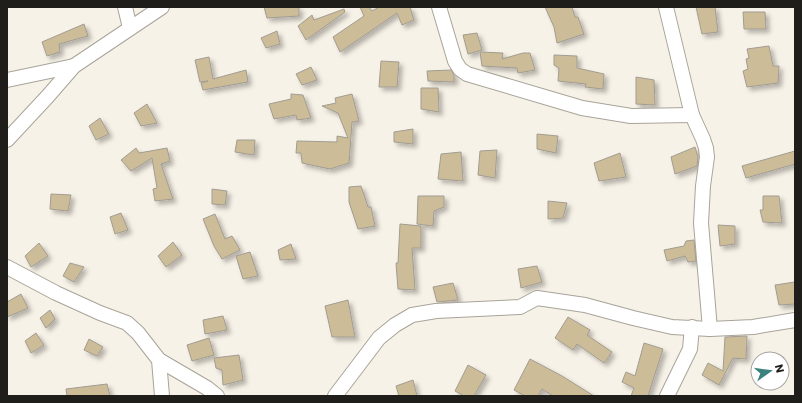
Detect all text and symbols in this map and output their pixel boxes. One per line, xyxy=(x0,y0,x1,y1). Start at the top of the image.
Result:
north arrow xyxy=(750,351,790,391)
text: N xyxy=(771,363,788,375)

